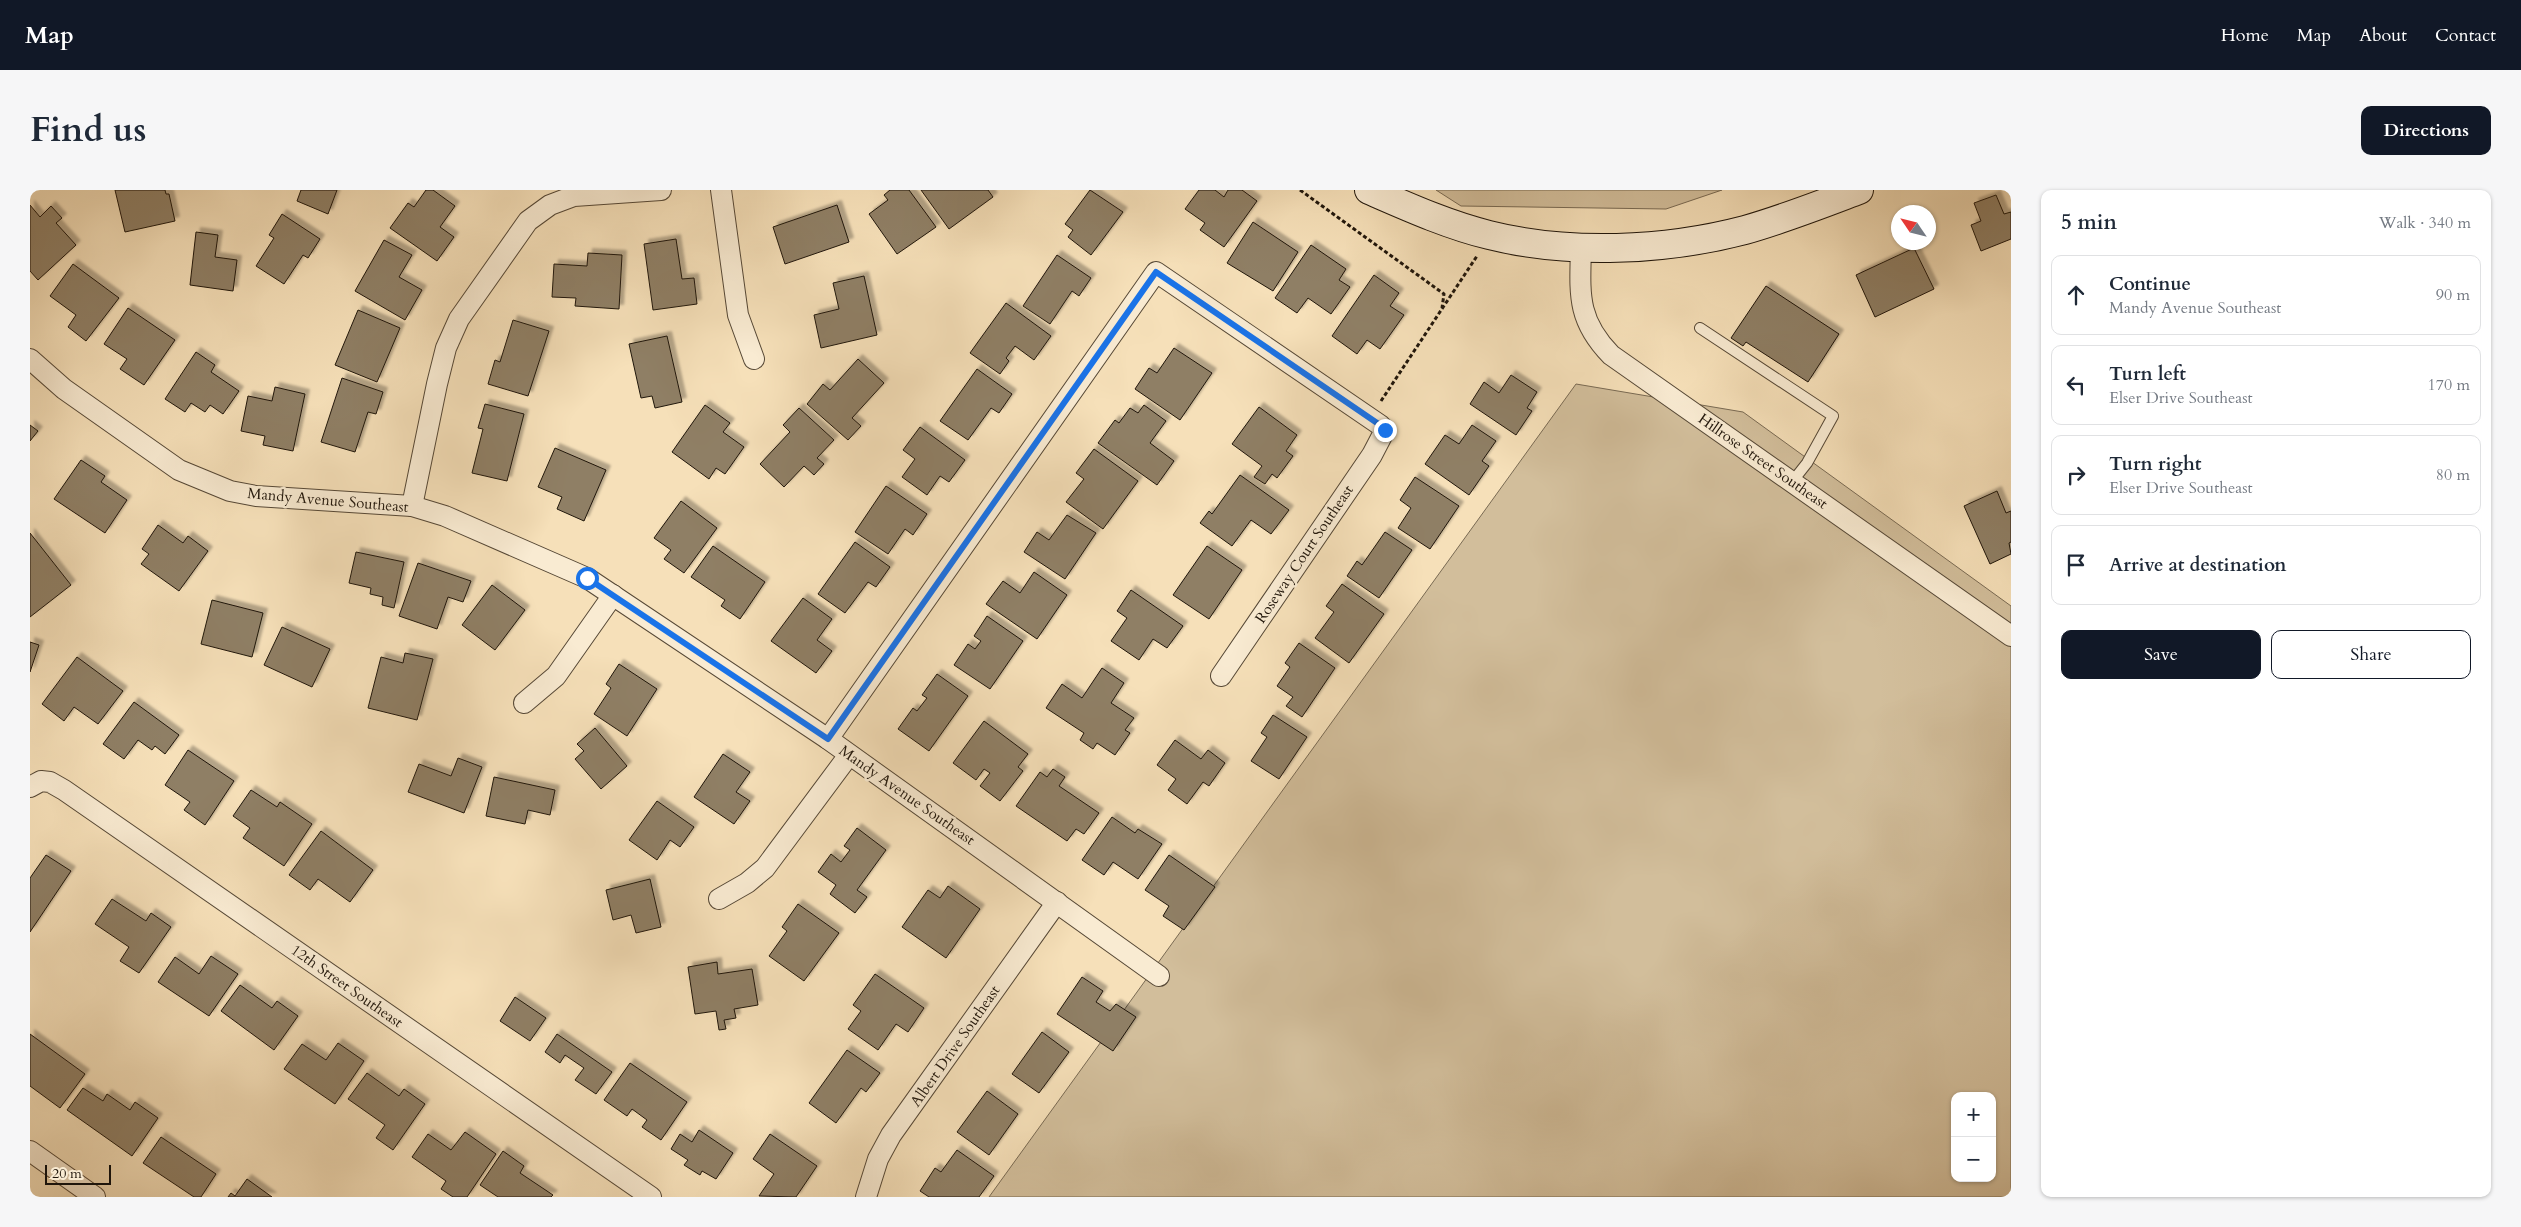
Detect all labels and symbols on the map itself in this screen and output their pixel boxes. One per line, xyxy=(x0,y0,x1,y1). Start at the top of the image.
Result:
north arrow xyxy=(1891,205,1936,250)
street label: Hillrose Street Southeast xyxy=(1694,409,1832,513)
route end xyxy=(1374,419,1397,442)
street label: Roseway Court Southeast xyxy=(1250,481,1358,627)
street label: Mandy Avenue Southeast xyxy=(247,483,410,517)
route start xyxy=(576,567,599,590)
street label: Mandy Avenue Southeast xyxy=(835,740,979,850)
street label: 12th Street Southeast xyxy=(287,940,407,1032)
street label: Albert Drive Southeast xyxy=(906,981,1005,1111)
scale bar xyxy=(45,1162,111,1185)

